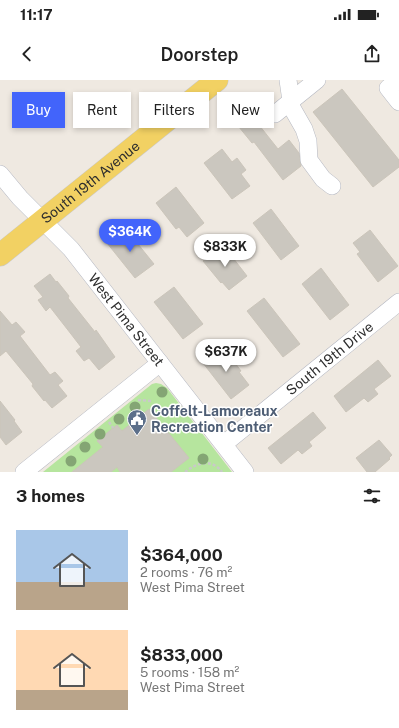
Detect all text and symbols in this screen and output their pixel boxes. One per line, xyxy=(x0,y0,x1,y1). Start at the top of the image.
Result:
text: 11:17 xyxy=(20,6,53,23)
icon: back xyxy=(16,43,38,65)
icon: share xyxy=(361,43,383,65)
text: Doorstep xyxy=(161,44,238,65)
chip: Buy xyxy=(12,92,65,128)
chip: Rent xyxy=(73,92,131,128)
chip: Filters xyxy=(139,92,209,128)
chip: New xyxy=(217,92,274,128)
street label: South 19th Avenue xyxy=(38,138,143,227)
pin: $364K xyxy=(102,219,158,253)
text: $364K xyxy=(108,224,152,239)
pin: $833K xyxy=(197,234,253,268)
text: $833K xyxy=(203,239,247,254)
street label: West Pima Street xyxy=(85,270,167,369)
street label: South 19th Drive xyxy=(283,318,376,398)
pin: $637K xyxy=(198,339,254,373)
text: $637K xyxy=(204,344,248,359)
place label: Coffelt-Lamoreaux Recreation Center xyxy=(151,403,278,435)
public building icon: Coffelt-Lamoreaux Recreation Center xyxy=(126,408,148,436)
icon: filters xyxy=(361,485,383,507)
text: 3 homes xyxy=(16,486,85,506)
text: $364,000 xyxy=(140,545,223,565)
icon: home xyxy=(48,546,96,594)
text: 2 rooms · 76 m² xyxy=(140,565,232,580)
text: West Pima Street xyxy=(140,580,245,595)
text: $833,000 xyxy=(140,645,223,665)
icon: home xyxy=(48,646,96,694)
text: 5 rooms · 158 m² xyxy=(140,665,239,680)
text: West Pima Street xyxy=(140,680,245,695)

